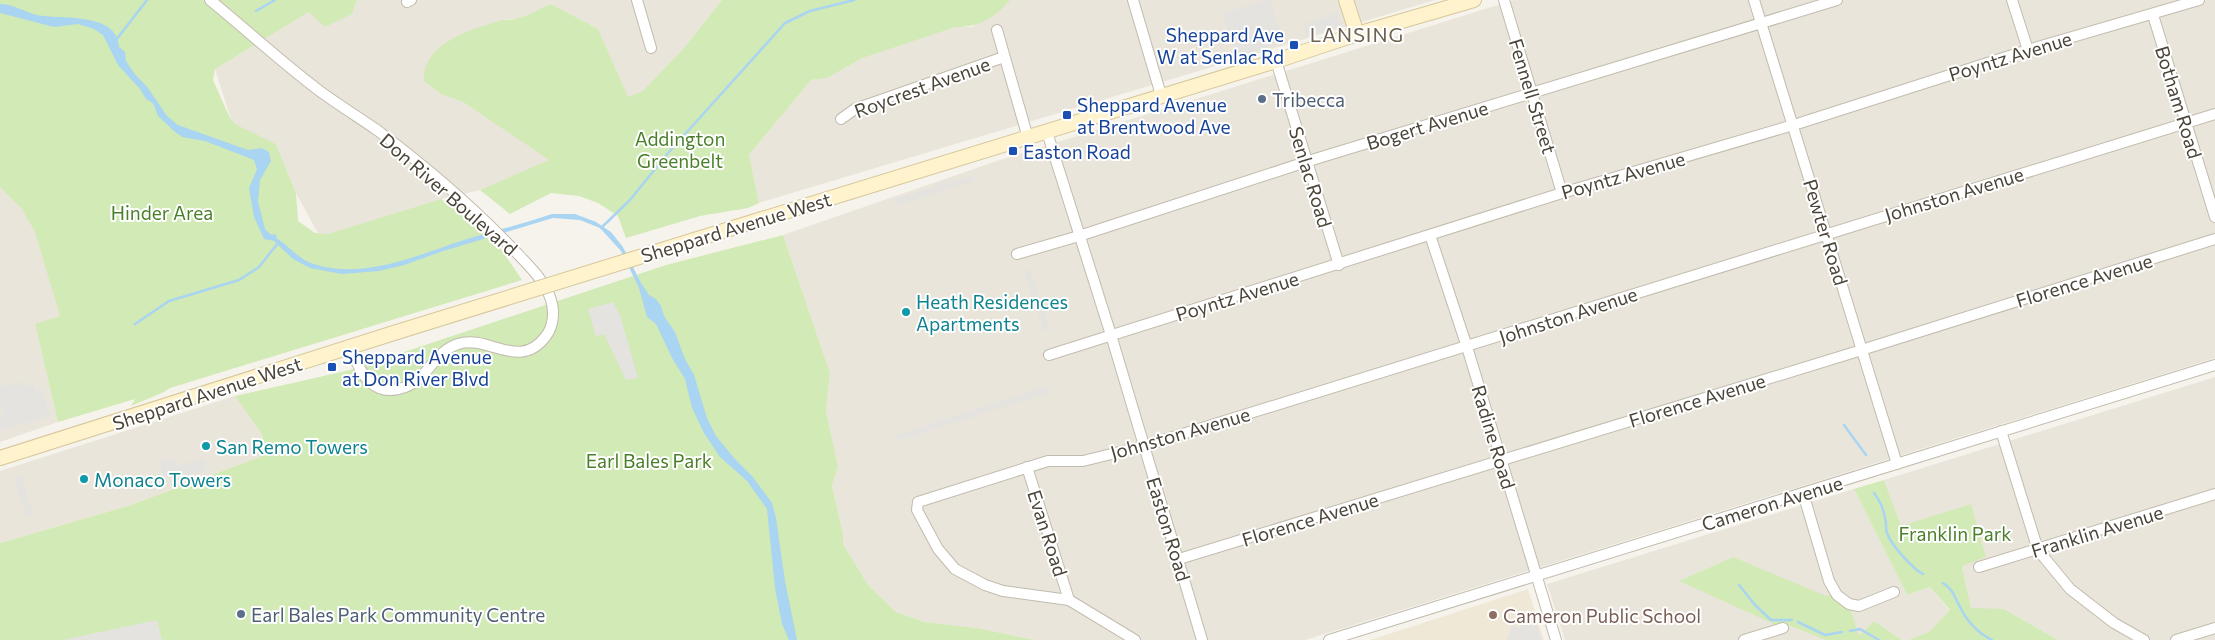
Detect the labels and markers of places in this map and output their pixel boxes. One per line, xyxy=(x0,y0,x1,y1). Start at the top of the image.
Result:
place label: Sheppard Ave W at Senlac Rd xyxy=(1157,23,1284,68)
marker: Sheppard Ave W at Senlac Rd xyxy=(1288,39,1300,51)
place label: Tribecca xyxy=(1272,88,1345,111)
place label: Sheppard Avenue at Brentwood Ave xyxy=(1077,93,1231,138)
marker: Tribecca xyxy=(1256,93,1268,105)
marker: Sheppard Avenue at Brentwood Ave xyxy=(1061,109,1073,121)
place label: Easton Road xyxy=(1023,140,1131,163)
marker: Easton Road xyxy=(1007,145,1019,157)
place label: Heath Residences Apartments xyxy=(916,290,1068,335)
marker: Heath Residences Apartments xyxy=(900,306,912,318)
place label: Sheppard Avenue at Don River Blvd xyxy=(342,345,492,390)
marker: Sheppard Avenue at Don River Blvd xyxy=(326,361,338,373)
place label: San Remo Towers xyxy=(216,435,368,458)
marker: San Remo Towers xyxy=(200,440,212,452)
place label: Monaco Towers xyxy=(94,468,231,491)
marker: Monaco Towers xyxy=(78,473,90,485)
place label: Earl Bales Park Community Centre xyxy=(251,603,545,626)
place label: Cameron Public School xyxy=(1503,604,1701,627)
marker: Earl Bales Park Community Centre xyxy=(235,608,247,620)
marker: Cameron Public School xyxy=(1487,609,1499,621)

